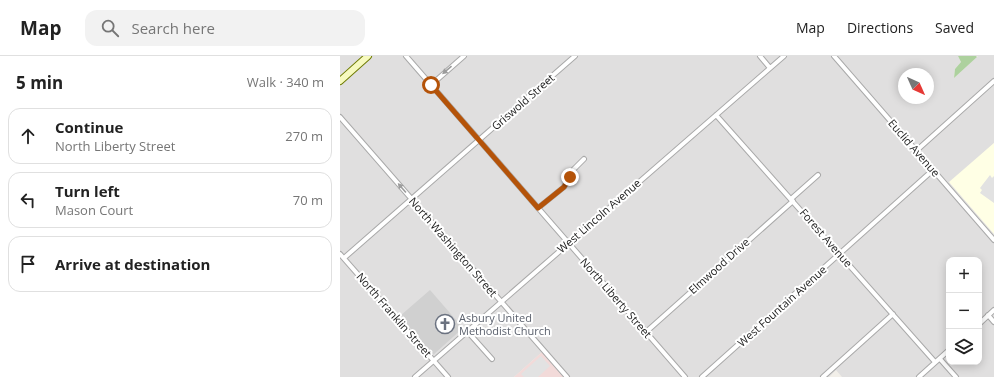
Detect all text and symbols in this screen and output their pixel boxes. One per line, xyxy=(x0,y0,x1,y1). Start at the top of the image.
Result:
search box xyxy=(85,10,365,46)
text: Map xyxy=(20,15,61,41)
icon: search xyxy=(99,17,121,39)
text: Search here xyxy=(131,18,215,38)
text: Map xyxy=(796,18,825,37)
text: Directions xyxy=(847,18,913,37)
text: Saved xyxy=(935,18,974,37)
one-way arrow xyxy=(442,66,453,75)
north arrow xyxy=(898,68,934,104)
street label: Griswold Street xyxy=(488,70,557,133)
text: 5 min xyxy=(16,71,63,94)
text: Walk · 340 m xyxy=(247,73,324,91)
route start xyxy=(422,76,440,94)
street label: Euclid Avenue xyxy=(885,116,944,180)
text: Continue xyxy=(55,117,123,137)
icon: ahead xyxy=(17,125,39,147)
text: 270 m xyxy=(285,127,323,145)
text: North Liberty Street xyxy=(55,137,175,155)
route end xyxy=(561,168,579,186)
street label: West Lincoln Avenue xyxy=(554,175,644,256)
text: Turn left xyxy=(55,181,120,201)
one-way arrow xyxy=(397,183,406,194)
icon: left xyxy=(17,189,39,211)
text: 70 m xyxy=(293,191,323,209)
street label: North Washington Street xyxy=(406,194,501,300)
text: Mason Court xyxy=(55,201,133,219)
street label: Forest Avenue xyxy=(797,205,856,270)
street label: Elmwood Drive xyxy=(685,234,752,297)
icon: arrive xyxy=(17,253,39,275)
text: Arrive at destination xyxy=(55,254,210,274)
street label: North Liberty Street xyxy=(577,254,655,341)
map controls xyxy=(946,257,982,365)
button: + xyxy=(946,257,982,293)
street label: West Fountain Avenue xyxy=(734,262,829,350)
street label: North Franklin Street xyxy=(353,269,435,360)
button: − xyxy=(946,293,982,329)
place label: Asbury United Methodist Church xyxy=(459,310,551,338)
church icon: Asbury United Methodist Church xyxy=(434,313,456,335)
button: layers xyxy=(946,329,982,365)

